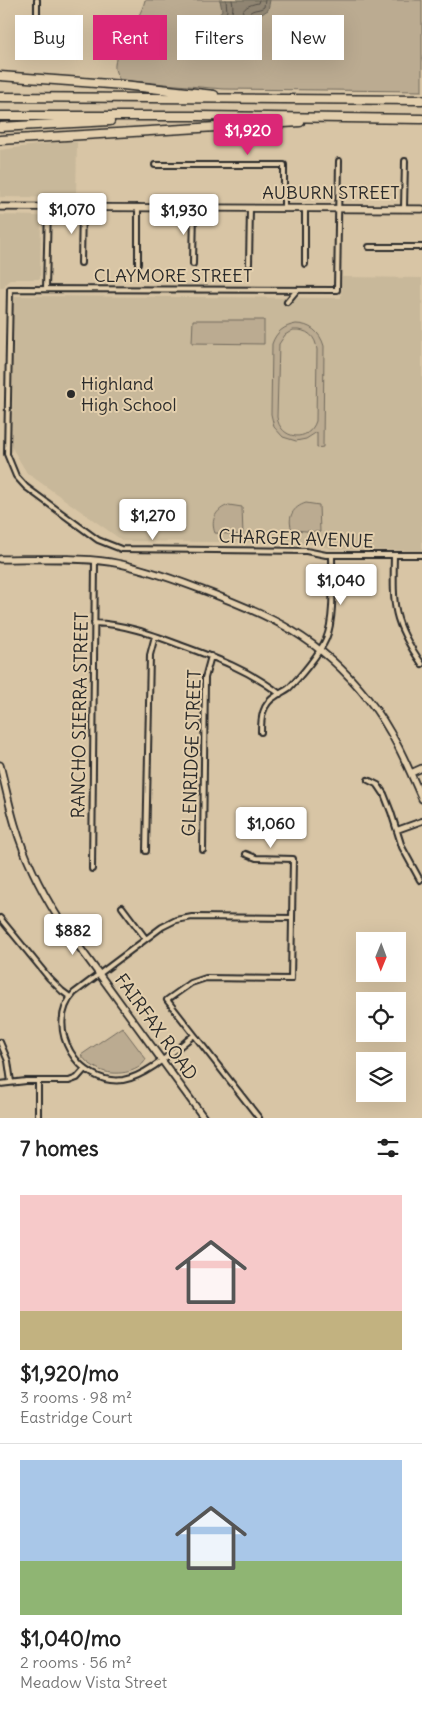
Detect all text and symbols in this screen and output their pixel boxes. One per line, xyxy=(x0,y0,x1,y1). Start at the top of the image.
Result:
chip: Buy xyxy=(15,15,83,60)
chip: Rent xyxy=(93,15,167,60)
chip: Filters xyxy=(177,15,262,60)
chip: New xyxy=(272,15,344,60)
pin: $1,920 xyxy=(207,114,289,156)
text: $1,920 xyxy=(225,120,271,140)
street label: AUBURN STREET xyxy=(262,181,400,204)
pin: $1,070 xyxy=(31,192,113,235)
pin: $1,930 xyxy=(143,194,225,236)
text: $1,070 xyxy=(49,199,95,219)
text: $1,930 xyxy=(160,200,208,220)
street label: CLAYMORE STREET xyxy=(94,264,252,287)
place label: Highland High School xyxy=(81,372,177,416)
marker: Highland High School xyxy=(65,388,77,400)
pin: $1,270 xyxy=(112,498,194,541)
text: $1,270 xyxy=(130,505,176,525)
street label: CHARGER AVENUE xyxy=(218,524,374,553)
pin: $1,040 xyxy=(300,564,382,606)
text: $1,040 xyxy=(317,570,365,590)
street label: RANCHO SIERRA STREET xyxy=(66,611,93,819)
street label: GLENRIDGE STREET xyxy=(177,669,206,837)
pin: $1,060 xyxy=(230,806,312,849)
text: $1,060 xyxy=(247,813,295,833)
pin: $882 xyxy=(43,914,103,956)
text: $882 xyxy=(55,920,91,940)
north arrow xyxy=(356,932,406,982)
map controls xyxy=(356,932,406,1102)
street label: FAIRFAX ROAD xyxy=(110,969,203,1085)
button: locate xyxy=(356,992,406,1042)
button: layers xyxy=(356,1052,406,1102)
icon: filters xyxy=(374,1134,402,1162)
text: 7 homes xyxy=(20,1135,99,1162)
icon: home xyxy=(166,1227,256,1317)
text: $1,920/mo xyxy=(20,1360,119,1387)
text: 3 rooms · 98 m² xyxy=(20,1387,132,1407)
text: Eastridge Court xyxy=(20,1407,132,1427)
icon: home xyxy=(166,1493,256,1583)
text: $1,040/mo xyxy=(20,1625,121,1652)
text: 2 rooms · 56 m² xyxy=(20,1652,132,1672)
text: Meadow Vista Street xyxy=(20,1672,167,1692)

